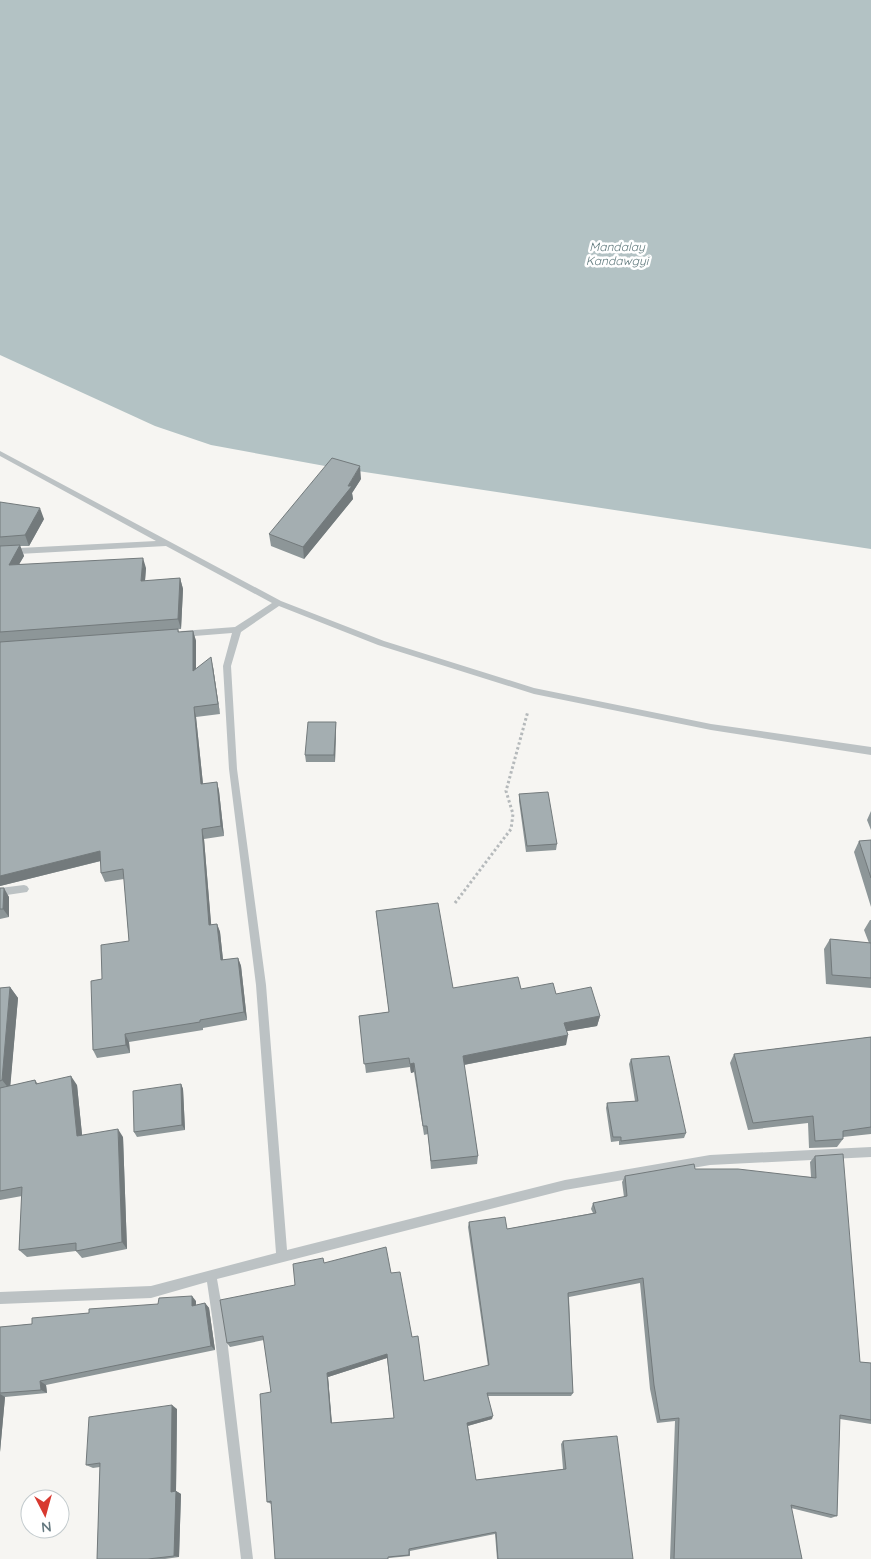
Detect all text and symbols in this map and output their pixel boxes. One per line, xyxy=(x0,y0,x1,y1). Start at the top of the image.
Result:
water label: Mandalay Kandawgyi xyxy=(586,239,650,268)
north arrow xyxy=(20,1489,70,1539)
text: N xyxy=(40,1517,52,1536)

